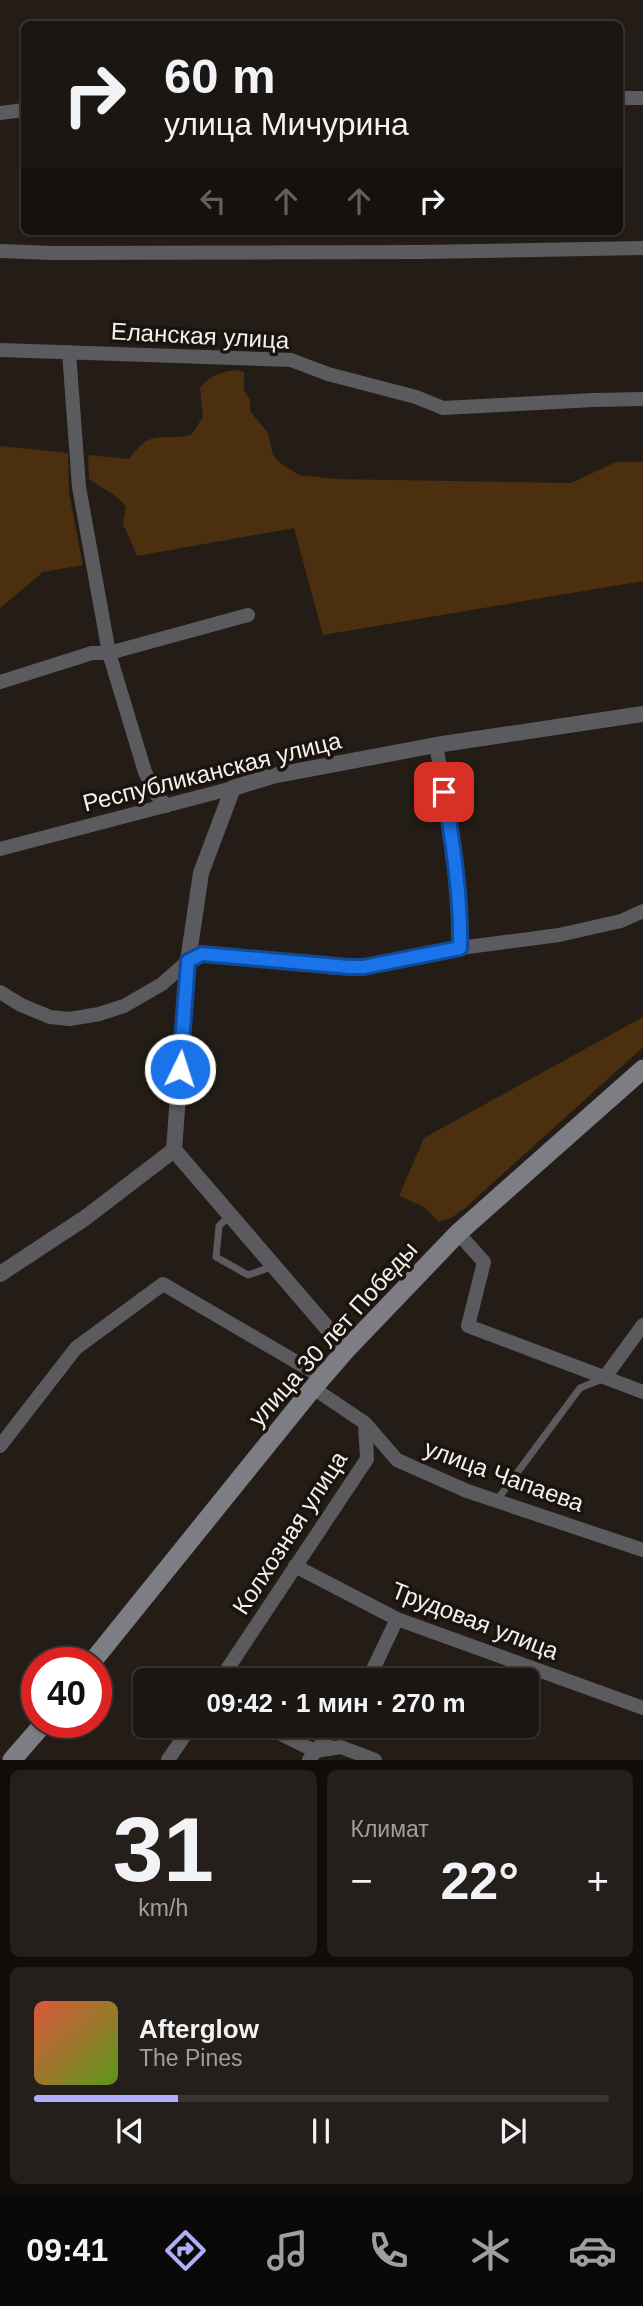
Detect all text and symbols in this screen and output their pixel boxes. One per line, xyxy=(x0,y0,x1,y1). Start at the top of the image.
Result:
icon: right xyxy=(49,49,140,140)
text: 60 m xyxy=(164,49,276,103)
text: улица Мичурина xyxy=(164,106,409,142)
icon: left xyxy=(194,182,232,220)
icon: ahead xyxy=(267,182,305,220)
icon: ahead xyxy=(340,182,378,220)
icon: right xyxy=(413,182,451,220)
street label: Еланская улица xyxy=(110,317,291,354)
street label: Республиканская улица xyxy=(80,726,344,817)
pin xyxy=(414,762,474,822)
icon: arrive xyxy=(425,773,463,811)
position arrow xyxy=(143,1032,217,1106)
street label: улица 30 лет Победы xyxy=(243,1236,422,1431)
street label: улица Чапаева xyxy=(421,1434,588,1517)
street label: Колхозная улица xyxy=(227,1446,353,1619)
street label: Трудовая улица xyxy=(388,1576,563,1665)
speed limit sign: 40 xyxy=(21,1647,112,1738)
text: 09:42 · 1 мин · 270 m xyxy=(206,1688,466,1718)
text: 31 xyxy=(113,1799,214,1900)
text: Климат xyxy=(351,1816,429,1842)
text: 22° xyxy=(440,1852,519,1910)
text: − xyxy=(351,1860,373,1902)
text: + xyxy=(587,1860,609,1902)
text: km/h xyxy=(138,1895,188,1921)
text: Afterglow xyxy=(139,2014,259,2044)
text: The Pines xyxy=(139,2045,243,2071)
icon: previous xyxy=(111,2112,149,2150)
icon: pause xyxy=(302,2112,340,2150)
icon: next xyxy=(494,2112,532,2150)
icon: directions xyxy=(161,2226,210,2275)
icon: music xyxy=(263,2226,312,2275)
icon: phone xyxy=(364,2226,413,2275)
icon: climate xyxy=(466,2226,515,2275)
icon: car xyxy=(568,2226,617,2275)
text: 09:41 xyxy=(26,2232,108,2268)

